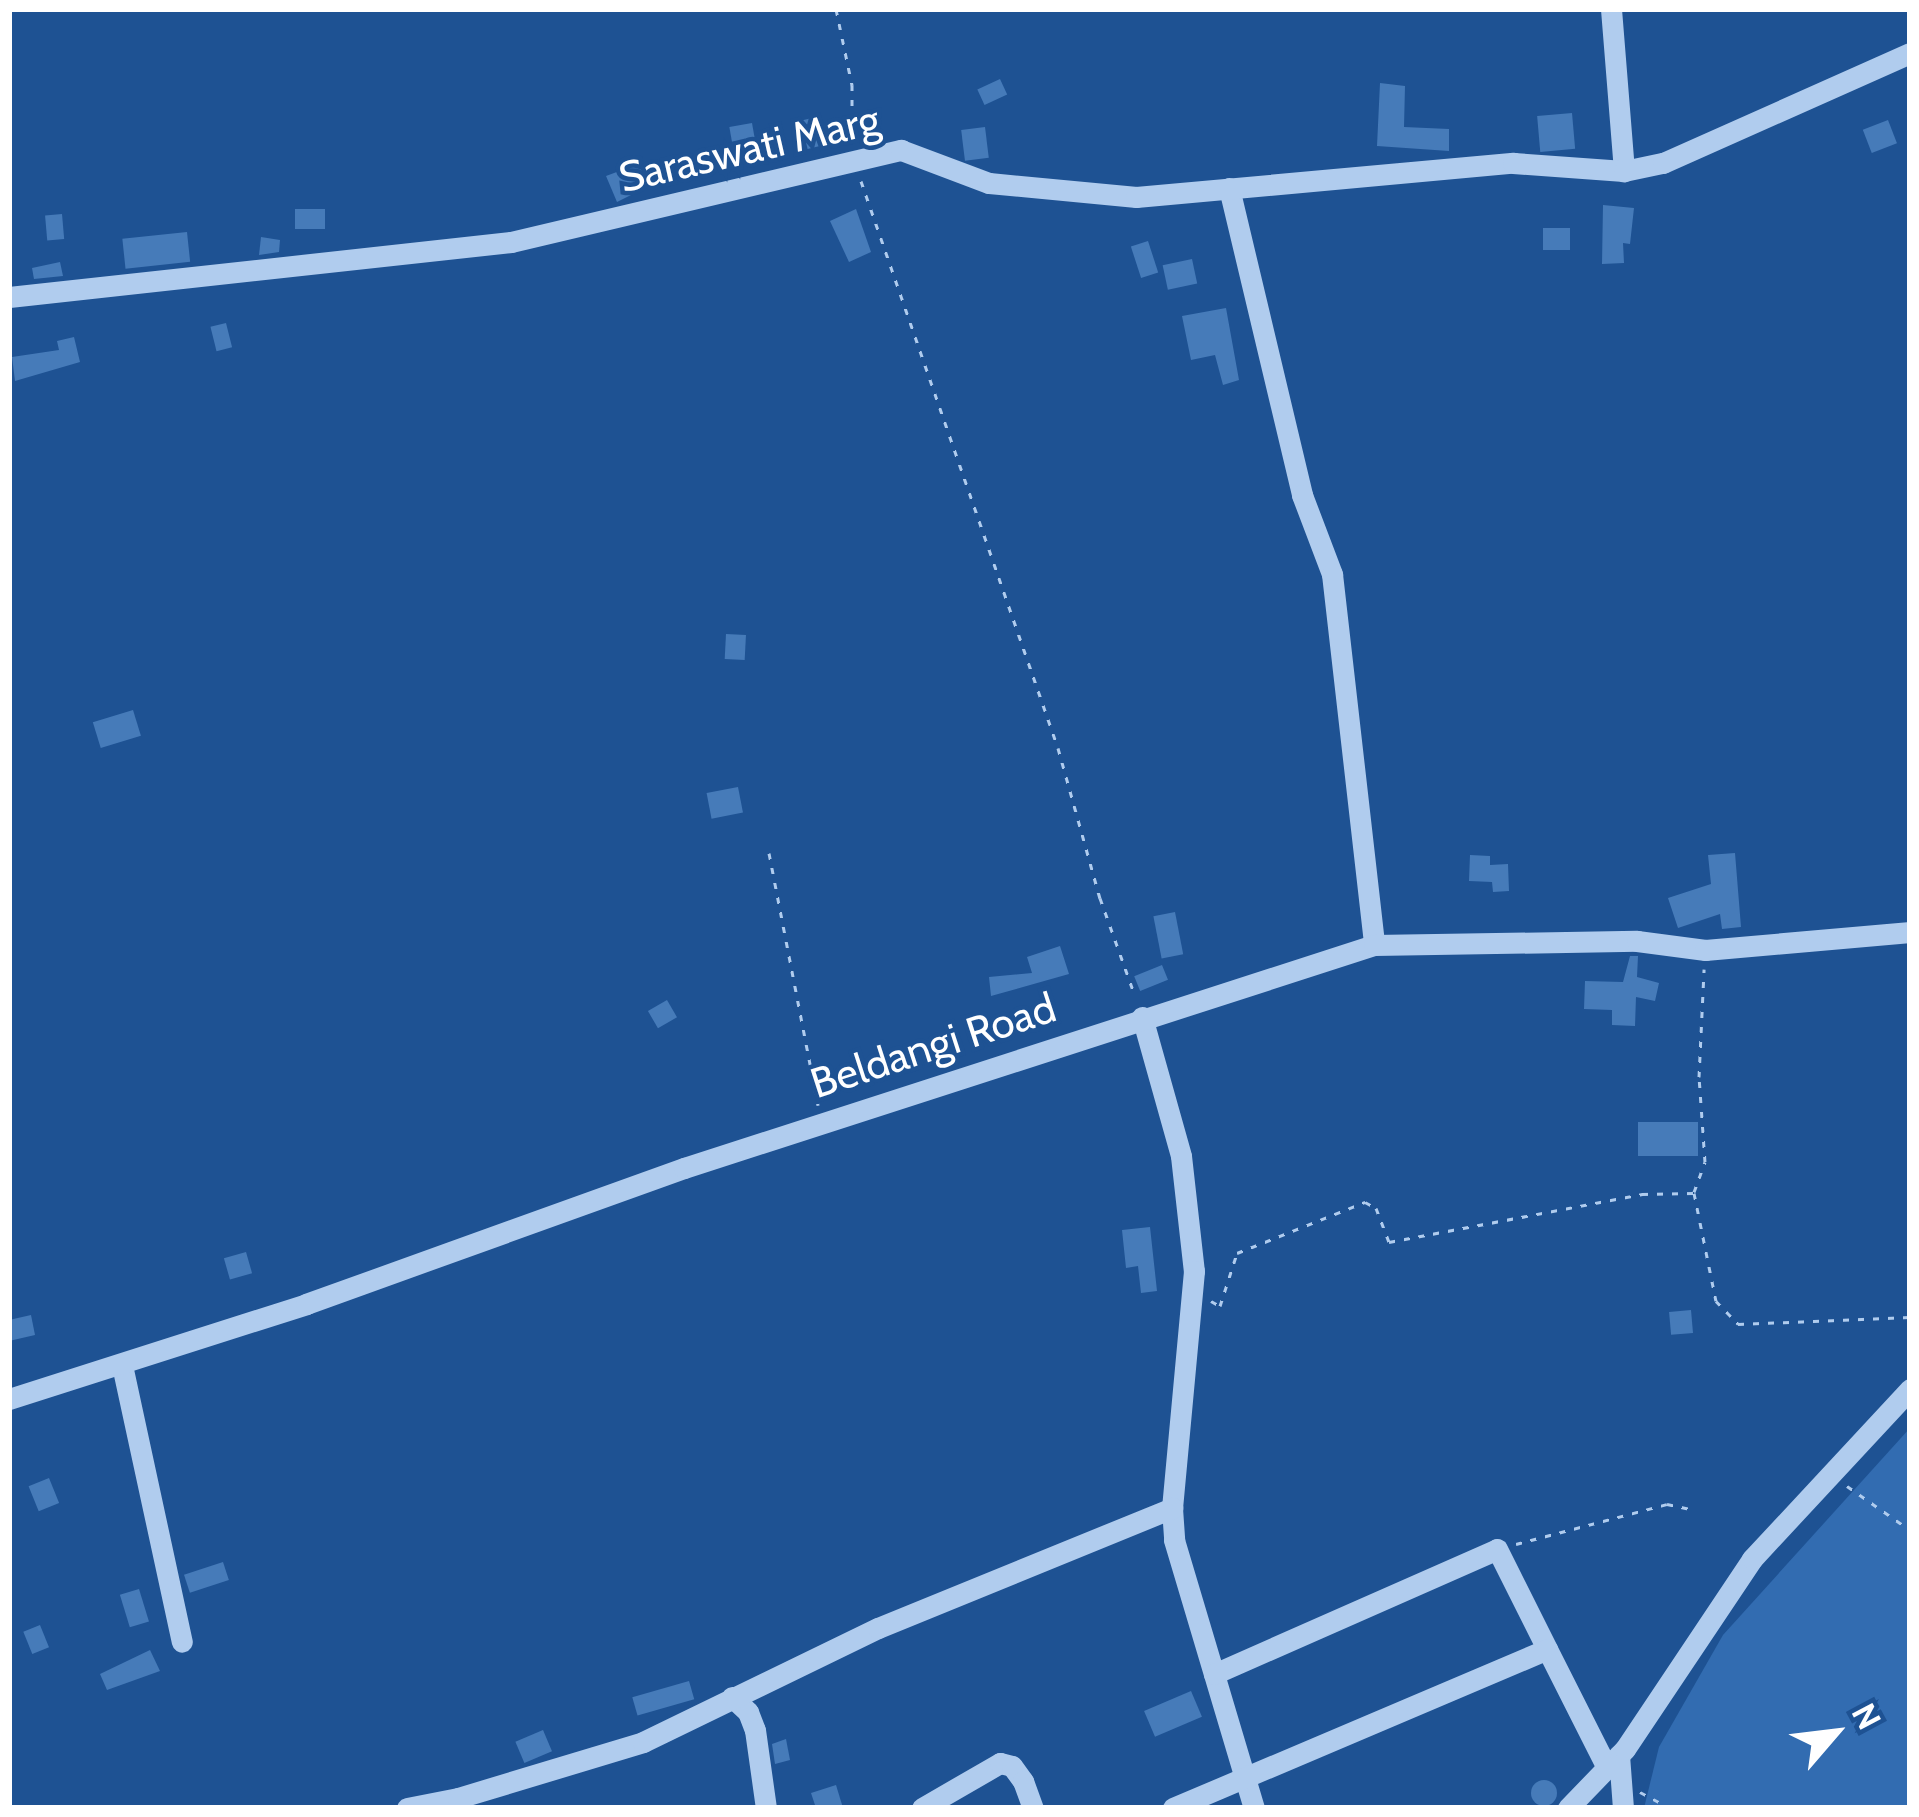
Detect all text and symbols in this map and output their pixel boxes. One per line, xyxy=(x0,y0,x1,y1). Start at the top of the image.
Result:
street label: Saraswati Marg xyxy=(614,94,884,202)
street label: Beldangi Road xyxy=(804,982,1062,1108)
north arrow xyxy=(1775,1673,1895,1793)
text: N xyxy=(1844,1696,1890,1736)

